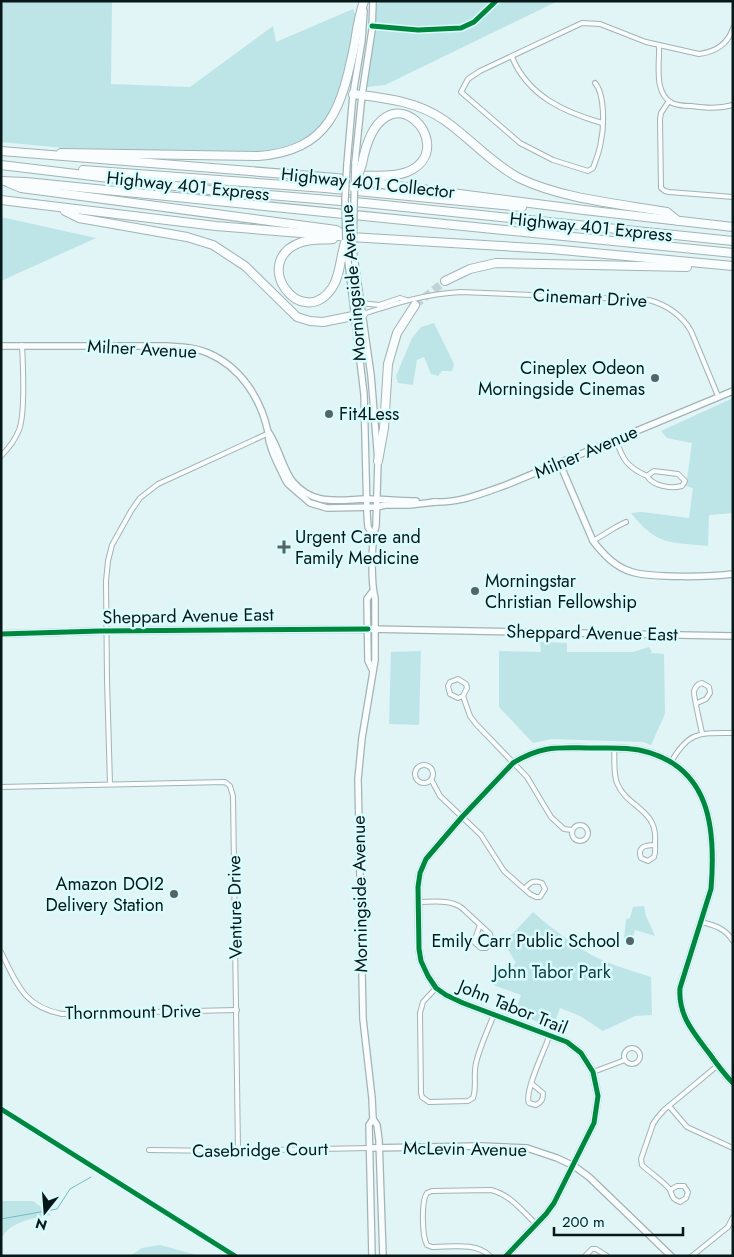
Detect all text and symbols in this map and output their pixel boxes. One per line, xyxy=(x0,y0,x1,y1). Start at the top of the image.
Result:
street label: Highway 401 Collector xyxy=(280,161,457,205)
street label: Highway 401 Express xyxy=(105,165,271,207)
street label: Morningside Avenue xyxy=(333,203,373,363)
street label: Highway 401 Express xyxy=(508,206,674,248)
street label: Cinemart Drive xyxy=(532,282,648,314)
street label: Milner Avenue xyxy=(87,333,197,365)
place label: Cineplex Odeon Morningside Cinemas xyxy=(478,355,645,402)
marker: Cineplex Odeon Morningside Cinemas xyxy=(649,372,661,384)
place label: Fit4Less xyxy=(339,401,399,427)
marker: Fit4Less xyxy=(323,408,335,420)
street label: Milner Avenue xyxy=(530,419,642,485)
place label: Urgent Care and Family Medicine xyxy=(295,524,421,571)
marker: Urgent Care and Family Medicine xyxy=(277,540,291,554)
place label: Morningstar Christian Fellowship xyxy=(485,568,637,615)
marker: Morningstar Christian Fellowship xyxy=(469,585,481,597)
street label: Sheppard Avenue East xyxy=(102,601,274,630)
street label: Sheppard Avenue East xyxy=(506,619,678,648)
street label: Morningside Avenue xyxy=(346,815,374,973)
street label: Venture Drive xyxy=(221,855,249,959)
place label: Amazon DOI2 Delivery Station xyxy=(46,871,164,918)
marker: Amazon DOI2 Delivery Station xyxy=(168,888,180,900)
place label: Emily Carr Public School xyxy=(431,928,620,954)
marker: Emily Carr Public School xyxy=(624,935,636,947)
park label: John Tabor Park xyxy=(491,959,611,985)
street label: John Tabor Trail xyxy=(453,972,572,1041)
street label: Thornmount Drive xyxy=(65,998,201,1026)
street label: McLevin Avenue xyxy=(403,1135,527,1163)
street label: Casebridge Court xyxy=(192,1136,329,1164)
north arrow xyxy=(20,1187,70,1237)
scale bar xyxy=(554,1204,683,1236)
text: 200 m xyxy=(562,1211,605,1233)
text: N xyxy=(33,1213,49,1236)

